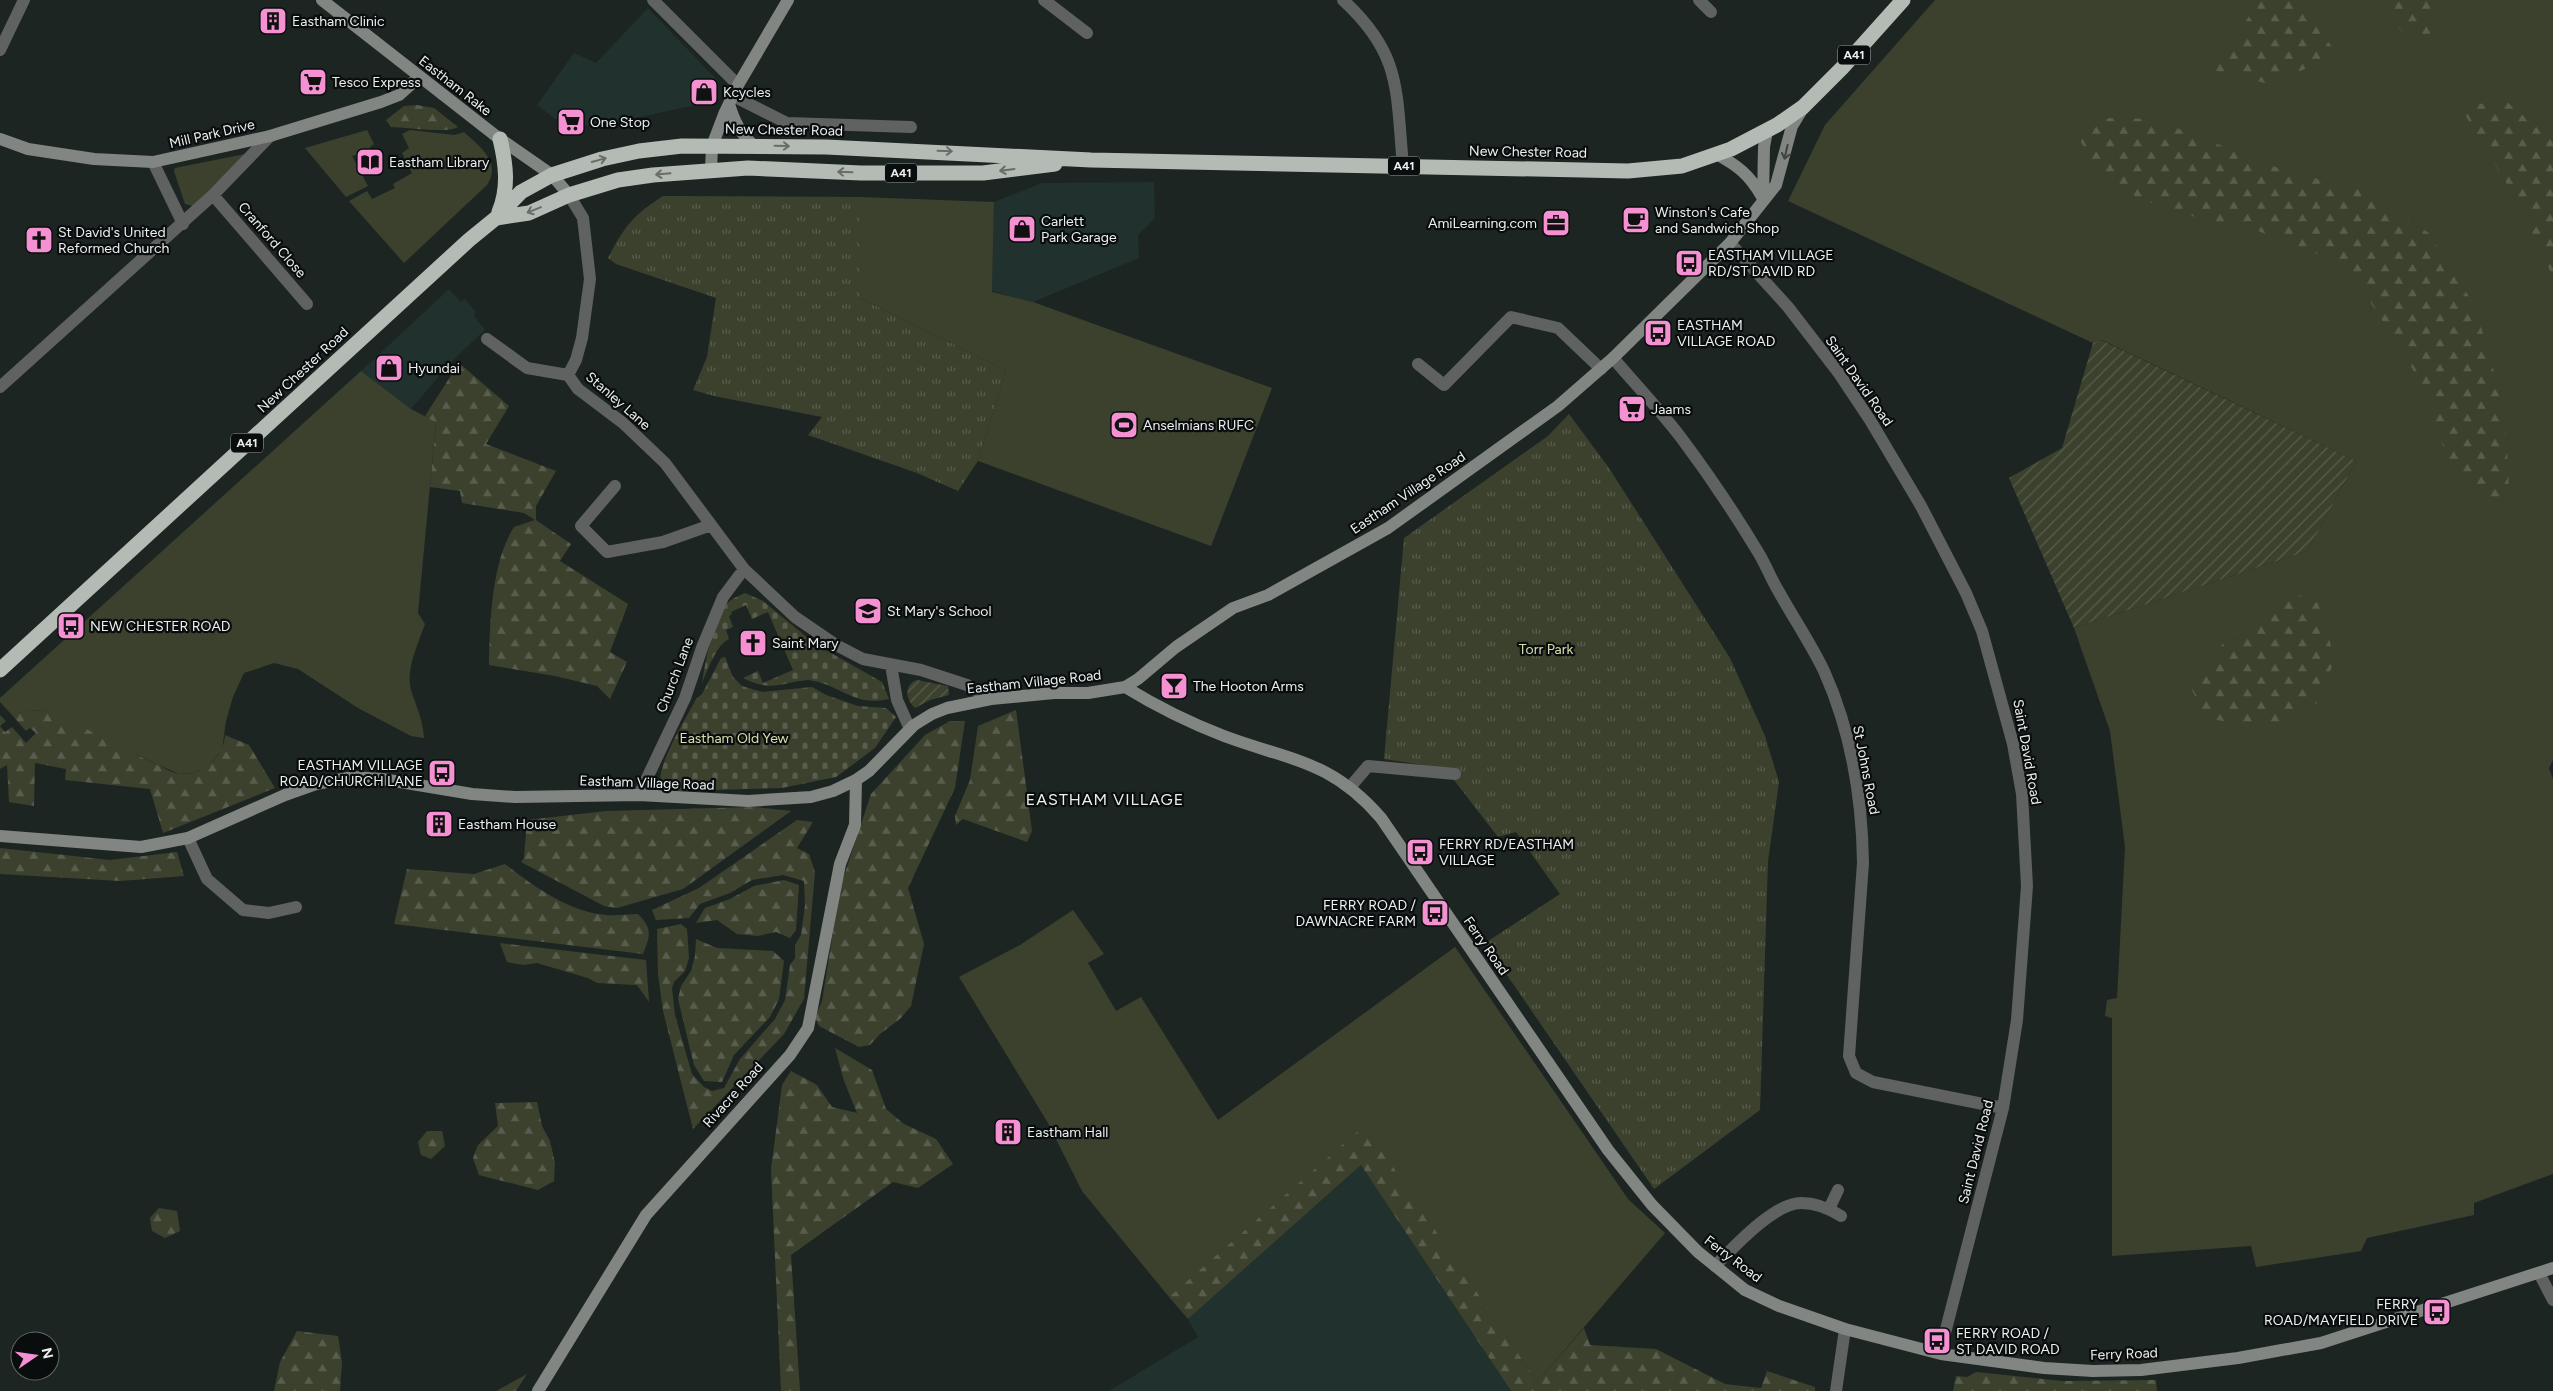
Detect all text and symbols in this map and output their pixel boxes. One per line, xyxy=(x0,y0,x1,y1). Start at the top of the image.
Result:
building icon: Eastham Clinic xyxy=(258,6,288,36)
place label: Eastham Clinic xyxy=(292,13,385,30)
road number: A41 xyxy=(1838,46,1870,64)
street label: Eastham Rake xyxy=(415,52,495,120)
supermarket icon: Tesco Express xyxy=(298,67,328,97)
place label: Tesco Express xyxy=(332,74,421,91)
shop icon: Kcycles xyxy=(689,77,719,107)
place label: Kcycles xyxy=(723,84,771,101)
supermarket icon: One Stop xyxy=(556,107,586,137)
place label: One Stop xyxy=(590,114,650,131)
street label: Mill Park Drive xyxy=(168,116,257,152)
street label: New Chester Road xyxy=(725,120,843,140)
one-way arrow xyxy=(774,141,790,151)
street label: New Chester Road xyxy=(1469,142,1587,162)
one-way arrow xyxy=(1781,144,1790,160)
library icon: Eastham Library xyxy=(355,147,385,177)
one-way arrow xyxy=(937,147,953,156)
place label: Eastham Library xyxy=(389,154,490,171)
one-way arrow xyxy=(590,155,606,164)
road number: A41 xyxy=(1388,157,1420,176)
road number: A41 xyxy=(885,164,917,182)
one-way arrow xyxy=(1000,165,1016,175)
one-way arrow xyxy=(837,168,853,177)
one-way arrow xyxy=(655,170,671,179)
street label: Cranford Close xyxy=(234,199,310,282)
place label: Winston's Cafe and Sandwich Shop xyxy=(1655,204,1779,237)
cafe icon: Winston's Cafe and Sandwich Shop xyxy=(1621,205,1651,235)
one-way arrow xyxy=(527,206,542,215)
office icon: AmiLearning.com xyxy=(1541,208,1571,238)
place label: Carlett Park Garage xyxy=(1041,213,1117,246)
shop icon: Carlett Park Garage xyxy=(1007,214,1037,244)
place label: AmiLearning.com xyxy=(1428,215,1537,232)
place label: St David's United Reformed Church xyxy=(58,224,170,257)
church icon: St David's United Reformed Church xyxy=(24,225,54,255)
place label: EASTHAM VILLAGE RD/ST DAVID RD xyxy=(1708,247,1834,280)
bus stop icon: EASTHAM VILLAGE RD/ST DAVID RD xyxy=(1674,248,1704,278)
place label: EASTHAM VILLAGE ROAD xyxy=(1677,317,1775,350)
bus stop icon: EASTHAM VILLAGE ROAD xyxy=(1643,318,1673,348)
street label: New Chester Road xyxy=(254,324,352,416)
street label: Saint David Road xyxy=(1821,332,1897,430)
shop icon: Hyundai xyxy=(374,353,404,383)
place label: Hyundai xyxy=(408,360,460,377)
street label: Stanley Lane xyxy=(582,368,654,434)
supermarket icon: Jaams xyxy=(1617,394,1647,424)
place label: Jaams xyxy=(1651,401,1691,418)
sports icon: Anselmians RUFC xyxy=(1109,410,1139,440)
place label: Anselmians RUFC xyxy=(1143,417,1254,434)
road number: A41 xyxy=(231,433,263,452)
street label: Eastham Village Road xyxy=(1347,448,1469,538)
school or university icon: St Mary's School xyxy=(853,596,883,626)
place label: St Mary's School xyxy=(887,603,992,620)
bus stop icon: NEW CHESTER ROAD xyxy=(56,611,86,641)
place label: NEW CHESTER ROAD xyxy=(90,618,231,635)
church icon: Saint Mary xyxy=(738,628,768,658)
street label: Church Lane xyxy=(653,635,697,715)
place label: Saint Mary xyxy=(772,635,839,652)
park label: Torr Park xyxy=(1519,641,1573,658)
street label: Eastham Village Road xyxy=(966,666,1102,698)
bar icon: The Hooton Arms xyxy=(1159,671,1189,701)
place label: The Hooton Arms xyxy=(1193,678,1304,695)
street label: Saint David Road xyxy=(2009,698,2045,806)
street label: St Johns Road xyxy=(1849,724,1883,816)
park label: Eastham Old Yew xyxy=(679,730,789,747)
place label: EASTHAM VILLAGE ROAD/CHURCH LANE xyxy=(280,757,423,790)
bus stop icon: EASTHAM VILLAGE ROAD/CHURCH LANE xyxy=(427,758,457,788)
street label: Eastham Village Road xyxy=(579,772,715,794)
district label: EASTHAM VILLAGE xyxy=(1026,790,1184,809)
building icon: Eastham House xyxy=(424,809,454,839)
place label: Eastham House xyxy=(458,816,557,833)
place label: FERRY RD/EASTHAM VILLAGE xyxy=(1439,836,1574,869)
bus stop icon: FERRY RD/EASTHAM VILLAGE xyxy=(1405,837,1435,867)
place label: FERRY ROAD / DAWNACRE FARM xyxy=(1296,897,1417,930)
bus stop icon: FERRY ROAD / DAWNACRE FARM xyxy=(1420,898,1450,928)
street label: Ferry Road xyxy=(1460,913,1512,979)
street label: Rivacre Road xyxy=(699,1059,767,1131)
street label: Saint David Road xyxy=(1955,1098,1997,1206)
building icon: Eastham Hall xyxy=(993,1117,1023,1147)
place label: Eastham Hall xyxy=(1027,1124,1108,1141)
street label: Ferry Road xyxy=(1701,1232,1765,1286)
place label: FERRY ROAD/MAYFIELD DRIVE xyxy=(2264,1296,2419,1329)
bus stop icon: FERRY ROAD/MAYFIELD DRIVE xyxy=(2422,1297,2452,1327)
place label: FERRY ROAD / ST DAVID ROAD xyxy=(1956,1325,2060,1358)
bus stop icon: FERRY ROAD / ST DAVID ROAD xyxy=(1922,1326,1952,1356)
north arrow xyxy=(10,1331,60,1381)
street label: Ferry Road xyxy=(2090,1344,2158,1364)
text: N xyxy=(38,1346,57,1360)

